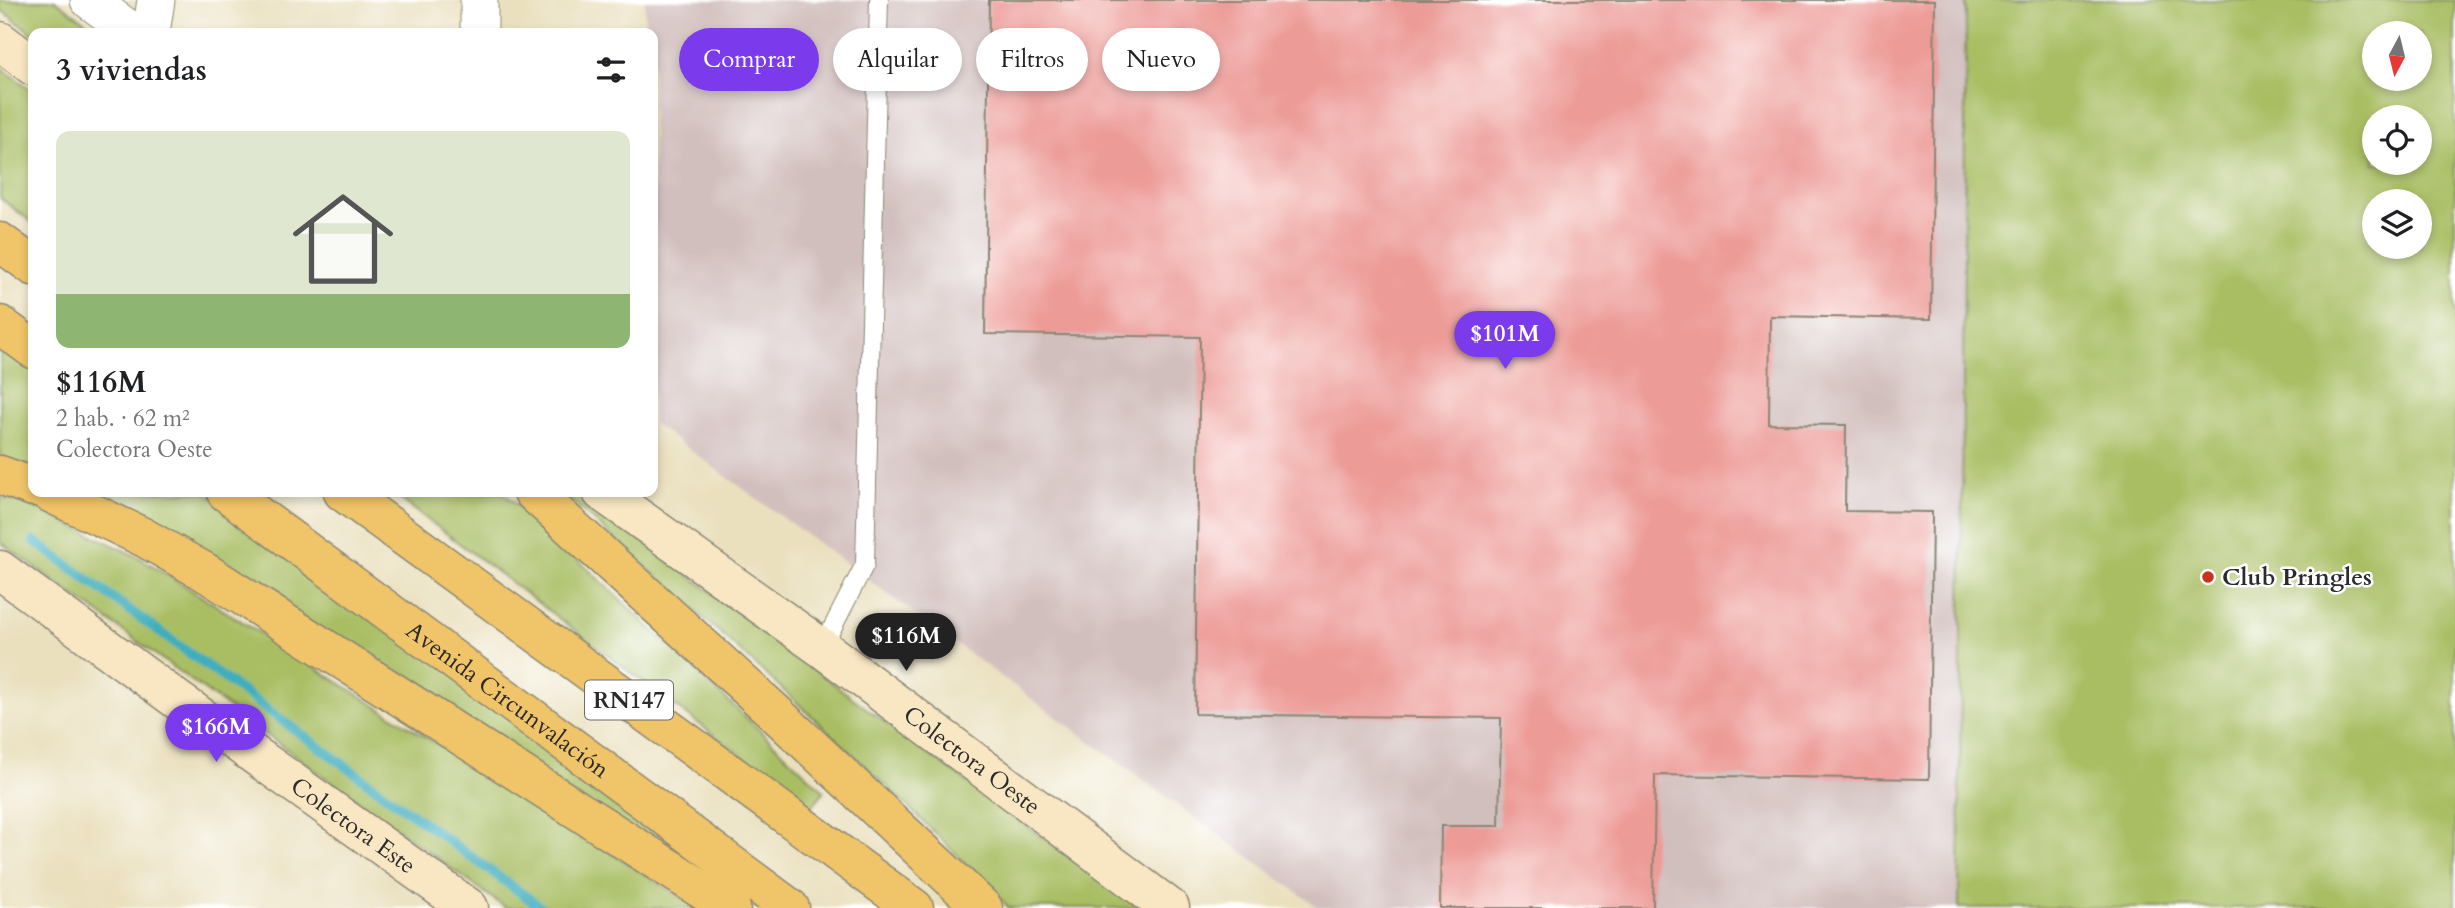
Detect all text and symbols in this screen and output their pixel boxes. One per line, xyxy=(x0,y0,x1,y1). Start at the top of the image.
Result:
north arrow xyxy=(2362,21,2432,91)
map controls xyxy=(2362,21,2432,259)
chip: Comprar xyxy=(679,28,819,91)
chip: Alquilar xyxy=(833,28,962,91)
chip: Filtros xyxy=(976,28,1088,91)
chip: Nuevo xyxy=(1102,28,1220,91)
text: 3 viviendas xyxy=(56,50,207,91)
icon: filters xyxy=(592,51,630,89)
button: locate xyxy=(2362,105,2432,175)
icon: home xyxy=(280,176,406,302)
button: layers xyxy=(2362,189,2432,259)
pin: $101M xyxy=(1456,312,1554,371)
text: $101M xyxy=(1470,318,1540,349)
text: $116M xyxy=(56,362,147,403)
text: 2 hab. · 62 m² xyxy=(56,403,190,434)
text: Colectora Oeste xyxy=(56,434,213,465)
place label: Club Pringles xyxy=(2222,561,2372,594)
marker: Club Pringles xyxy=(2200,569,2216,585)
street label: Avenida Circunvalación xyxy=(399,614,616,786)
pin: $116M xyxy=(857,614,955,673)
text: $116M xyxy=(871,620,941,651)
road number: RN147 xyxy=(585,680,673,720)
street label: Colectora Oeste xyxy=(896,698,1047,823)
pin: $166M xyxy=(167,704,265,764)
text: $166M xyxy=(181,711,251,742)
street label: Colectora Este xyxy=(284,770,422,882)

